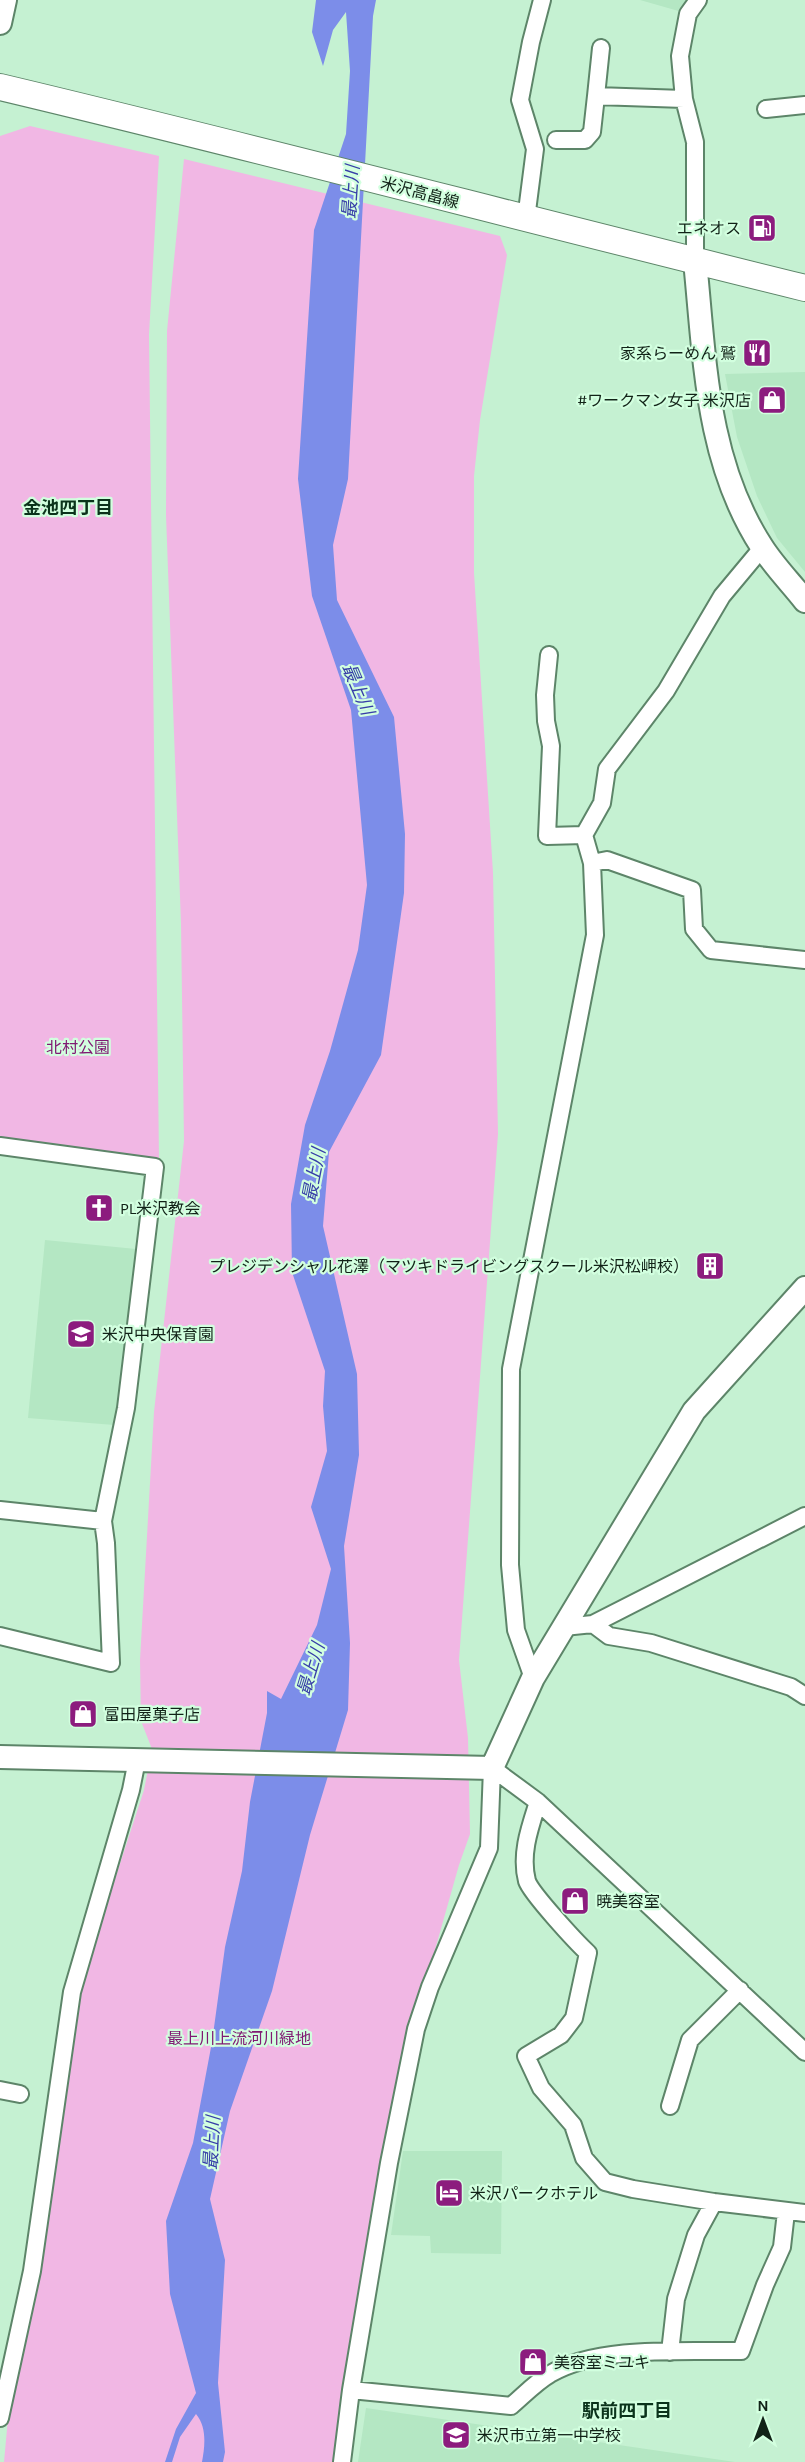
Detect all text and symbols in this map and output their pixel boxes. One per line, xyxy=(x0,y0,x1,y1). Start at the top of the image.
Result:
water label: 最上川 xyxy=(338,162,364,220)
street label: 米沢高畠線 xyxy=(379,173,461,212)
fuel station icon: エネオス xyxy=(746,212,778,244)
place label: エネオス xyxy=(677,219,741,238)
restaurant icon: 家系らーめん 鷲 xyxy=(741,337,773,369)
place label: 家系らーめん 鷲 xyxy=(620,344,736,363)
shop icon: #ワークマン女子 米沢店 xyxy=(756,384,788,416)
place label: #ワークマン女子 米沢店 xyxy=(577,391,751,410)
district label: 金池四丁目 xyxy=(23,497,113,519)
water label: 最上川 xyxy=(337,660,379,720)
park label: 北村公園 xyxy=(46,1038,110,1057)
water label: 最上川 xyxy=(298,1144,330,1204)
church icon: PL米沢教会 xyxy=(83,1192,115,1224)
place label: PL米沢教会 xyxy=(120,1199,200,1218)
building icon: プレジデンシャル花澤（マツキドライビングスクール米沢松岬校） xyxy=(694,1250,726,1282)
place label: プレジデンシャル花澤（マツキドライビングスクール米沢松岬校） xyxy=(209,1257,689,1276)
school or university icon: 米沢中央保育園 xyxy=(65,1318,97,1350)
place label: 米沢中央保育園 xyxy=(102,1325,214,1344)
water label: 最上川 xyxy=(293,1638,330,1698)
shop icon: 富田屋菓子店 xyxy=(67,1698,99,1730)
place label: 富田屋菓子店 xyxy=(104,1705,200,1724)
shop icon: 暁美容室 xyxy=(559,1885,591,1917)
place label: 暁美容室 xyxy=(596,1892,660,1911)
park label: 最上川上流河川緑地 xyxy=(167,2029,311,2048)
water label: 最上川 xyxy=(200,2113,225,2171)
hotel icon: 米沢パークホテル xyxy=(433,2177,465,2209)
place label: 米沢パークホテル xyxy=(470,2184,598,2203)
shop icon: 美容室ミユキ xyxy=(517,2346,549,2378)
place label: 美容室ミユキ xyxy=(554,2353,650,2372)
north arrow xyxy=(733,2390,793,2450)
text: N xyxy=(757,2396,769,2415)
district label: 駅前四丁目 xyxy=(582,2400,672,2422)
school or university icon: 米沢市立第一中学校 xyxy=(440,2419,472,2451)
place label: 米沢市立第一中学校 xyxy=(477,2426,621,2445)

